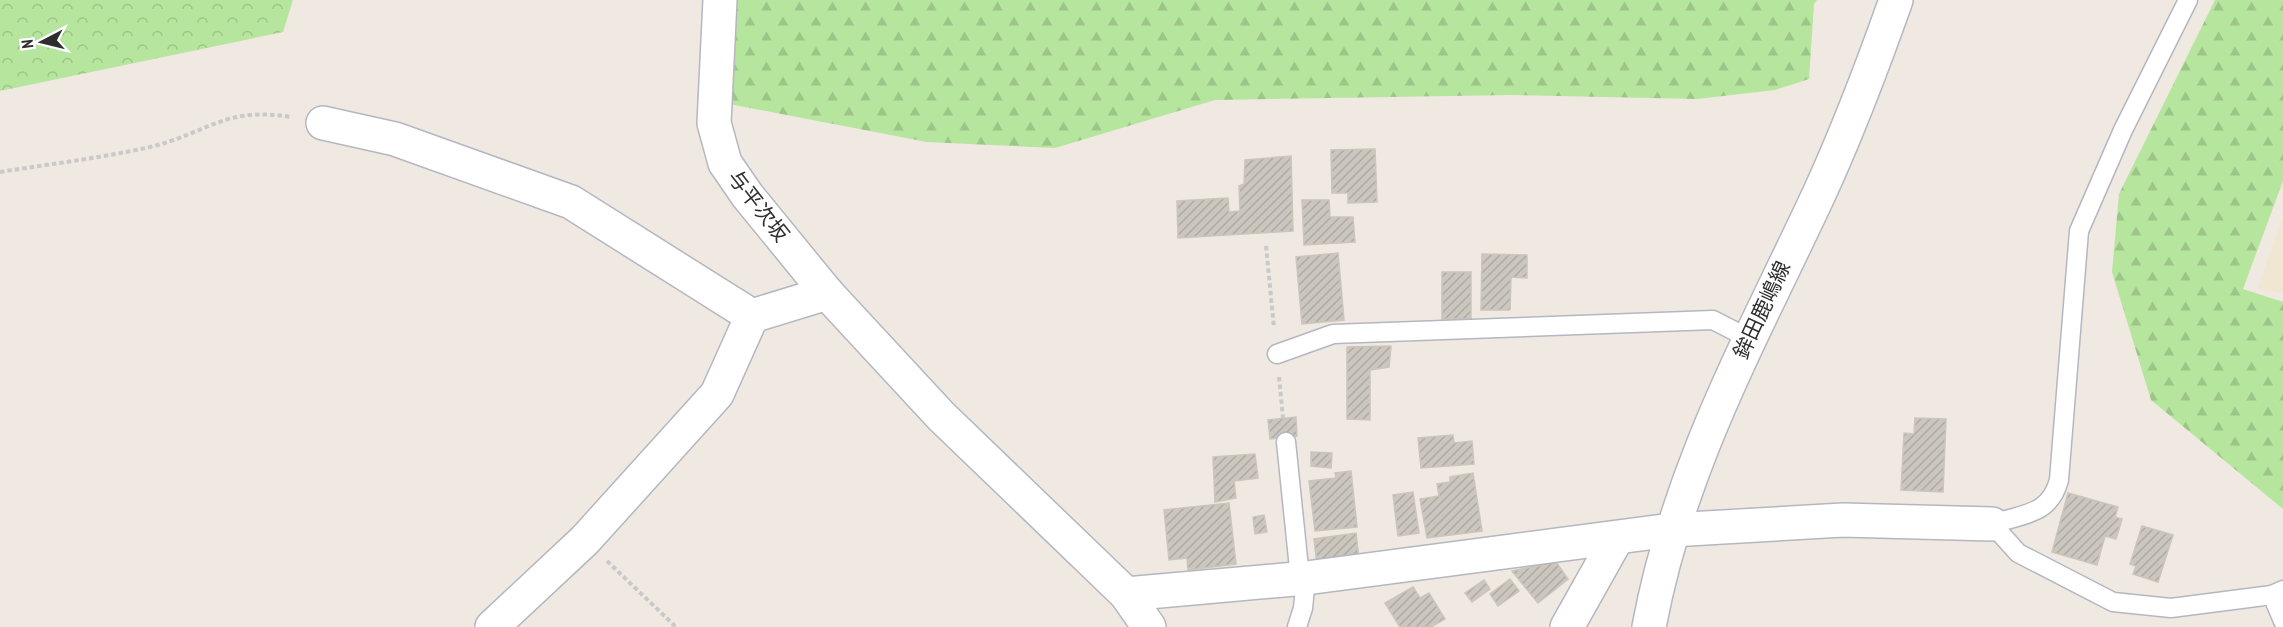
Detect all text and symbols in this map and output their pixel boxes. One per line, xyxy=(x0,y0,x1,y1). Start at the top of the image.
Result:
north arrow xyxy=(12,12,72,72)
text: N xyxy=(17,38,38,49)
street label: 与平次坂 xyxy=(722,164,795,247)
street label: 鉾田鹿嶋線 xyxy=(1727,257,1796,363)

